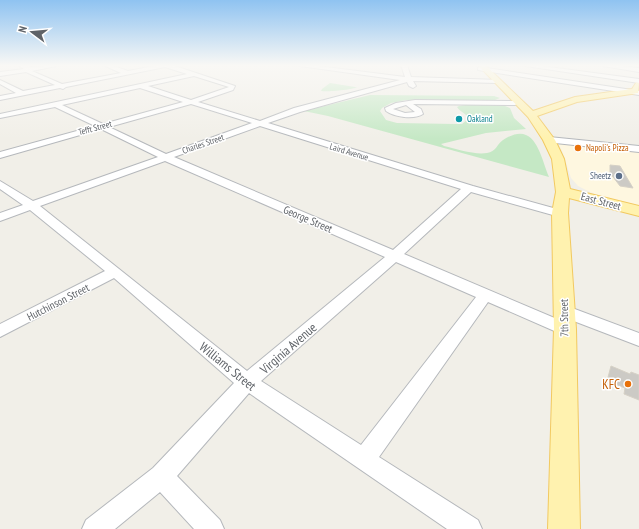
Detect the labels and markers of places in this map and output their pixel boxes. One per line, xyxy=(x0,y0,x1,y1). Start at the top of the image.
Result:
place label: Oakland xyxy=(467,113,493,124)
marker: Oakland xyxy=(454,114,464,124)
place label: Napoli's Pizza xyxy=(586,142,629,153)
marker: Napoli's Pizza xyxy=(573,143,583,153)
place label: Sheetz xyxy=(590,170,611,181)
marker: Sheetz xyxy=(614,171,624,181)
place label: KFC xyxy=(602,376,620,393)
marker: KFC xyxy=(623,379,633,389)

